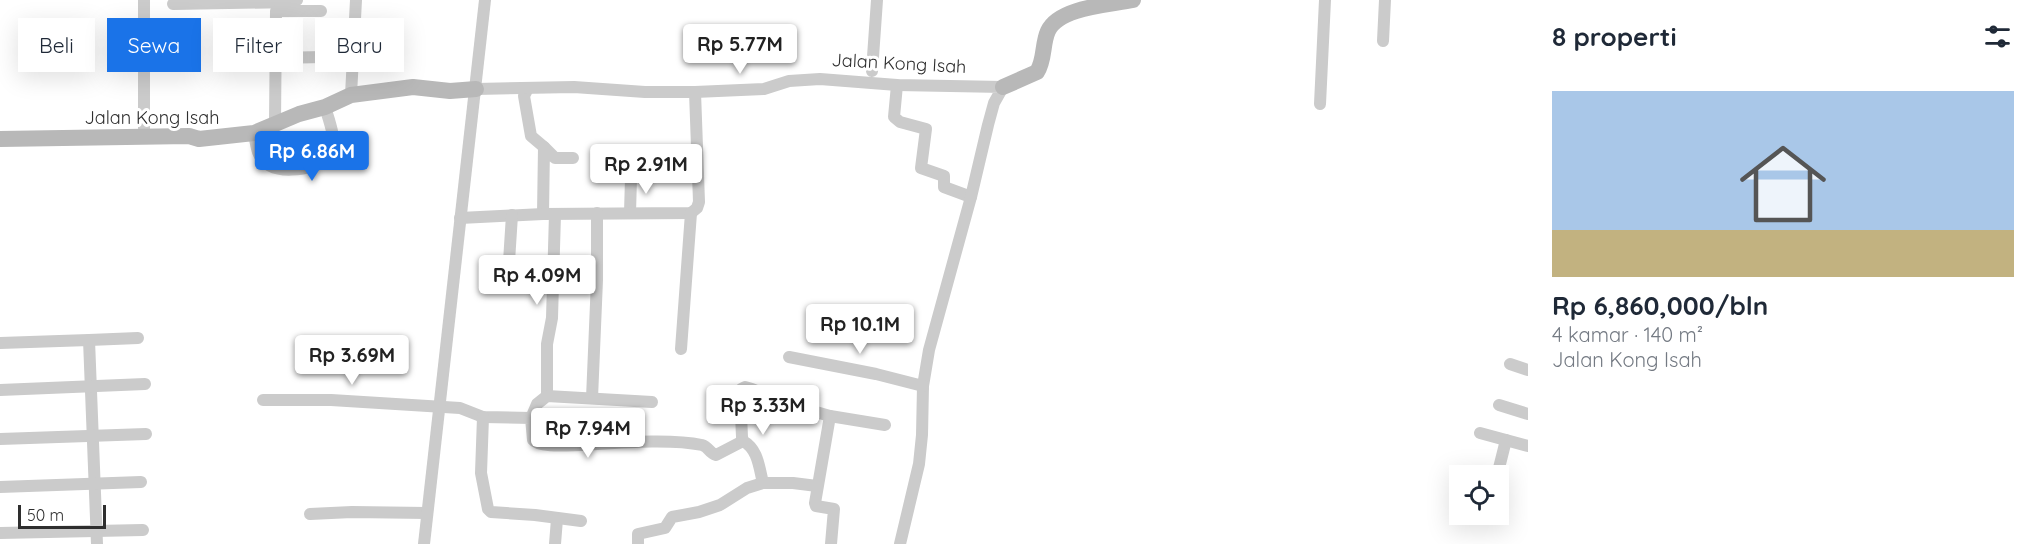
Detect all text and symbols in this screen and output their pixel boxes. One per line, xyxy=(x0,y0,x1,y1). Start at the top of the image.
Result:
chip: Beli xyxy=(18,18,95,72)
chip: Sewa xyxy=(107,18,201,72)
chip: Filter xyxy=(213,18,303,72)
chip: Baru xyxy=(315,18,404,72)
text: 8 properti xyxy=(1552,20,1677,53)
icon: filters xyxy=(1981,20,2014,53)
pin: Rp 5.77M xyxy=(678,24,802,75)
text: Rp 5.77M xyxy=(697,31,783,56)
street label: Jalan Kong Isah xyxy=(831,48,967,78)
street label: Jalan Kong Isah xyxy=(85,106,219,129)
icon: home xyxy=(1729,130,1837,238)
pin: Rp 6.86M xyxy=(250,131,374,182)
text: Rp 6.86M xyxy=(269,138,355,163)
pin: Rp 2.91M xyxy=(584,144,708,195)
text: Rp 2.91M xyxy=(604,151,688,176)
pin: Rp 4.09M xyxy=(475,255,599,306)
text: Rp 4.09M xyxy=(493,262,581,287)
text: Rp 6,860,000/bln xyxy=(1552,289,1768,322)
pin: Rp 10.1M xyxy=(798,304,922,355)
text: Rp 10.1M xyxy=(820,311,900,336)
text: 4 kamar · 140 m² xyxy=(1552,322,1703,347)
pin: Rp 3.69M xyxy=(290,335,414,386)
text: Rp 3.69M xyxy=(309,342,395,367)
text: Jalan Kong Isah xyxy=(1552,347,1702,372)
pin: Rp 3.33M xyxy=(701,385,825,436)
text: Rp 3.33M xyxy=(720,392,806,417)
pin: Rp 7.94M xyxy=(526,408,650,459)
text: Rp 7.94M xyxy=(545,415,631,440)
map controls xyxy=(1449,465,1509,525)
button: locate xyxy=(1449,465,1509,525)
scale bar xyxy=(18,502,106,530)
text: 50 m xyxy=(27,505,64,525)

